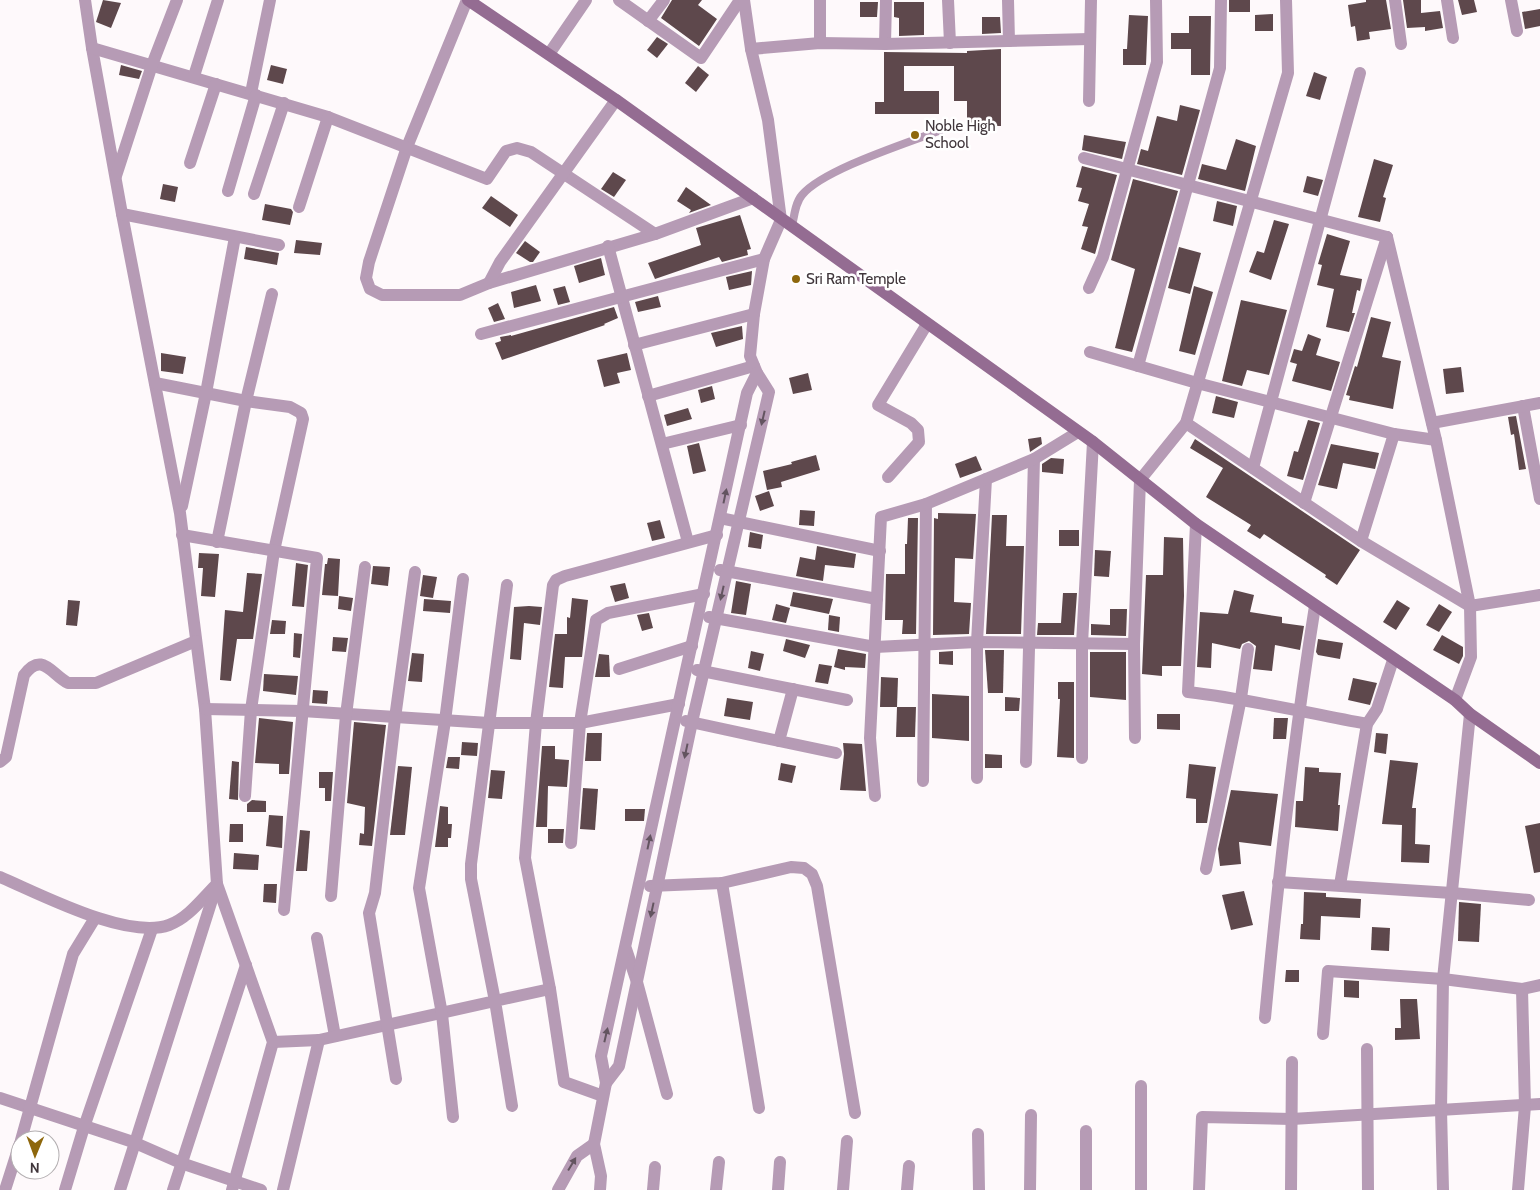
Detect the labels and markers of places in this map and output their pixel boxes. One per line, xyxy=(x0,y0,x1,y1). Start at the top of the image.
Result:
place label: Noble High School xyxy=(925,117,996,152)
marker: Noble High School xyxy=(909,129,921,141)
place label: Sri Ram Temple xyxy=(806,270,906,288)
marker: Sri Ram Temple xyxy=(790,273,802,285)

